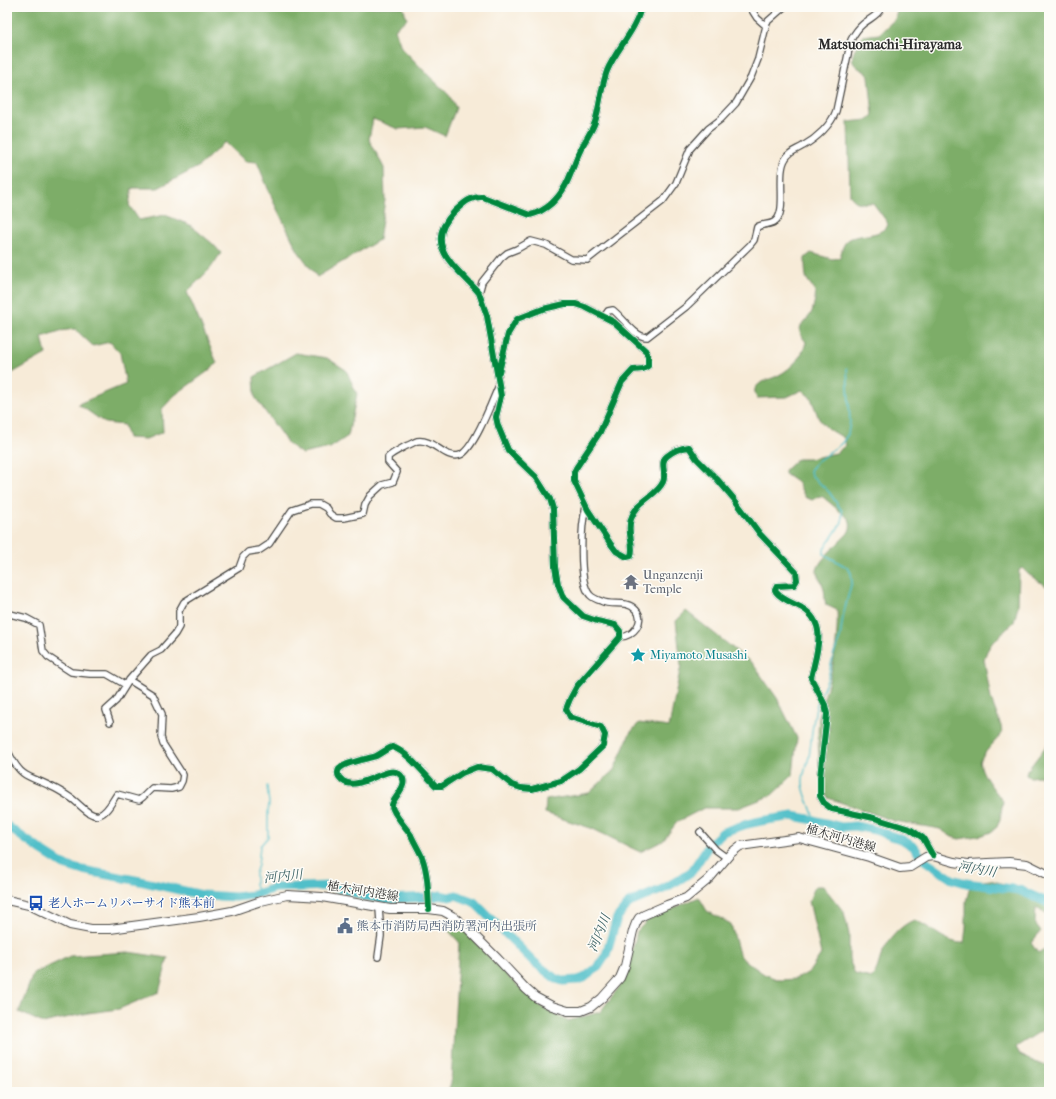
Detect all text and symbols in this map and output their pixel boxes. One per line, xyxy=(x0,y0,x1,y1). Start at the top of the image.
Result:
district label: Matsuomachi-Hirayama xyxy=(817,36,962,53)
place label: Unganzenji Temple xyxy=(643,568,703,596)
temple icon: Unganzenji Temple xyxy=(622,573,640,591)
place icon: Miyamoto Musashi xyxy=(629,646,647,664)
place label: Miyamoto Musashi xyxy=(650,648,748,662)
street label: 植木河内港線 xyxy=(804,821,878,855)
water label: 河内川 xyxy=(956,858,999,880)
water label: 河内川 xyxy=(263,866,305,885)
street label: 植木河内港線 xyxy=(326,878,400,904)
bus stop icon: 老人ホームリバーサイド熊本前 xyxy=(27,894,45,912)
place label: 老人ホームリバーサイド熊本前 xyxy=(48,896,215,910)
water label: 河内川 xyxy=(585,910,614,954)
public building icon: 熊本市消防局西消防署河内出張所 xyxy=(336,917,354,935)
place label: 熊本市消防局西消防署河内出張所 xyxy=(357,919,537,933)

